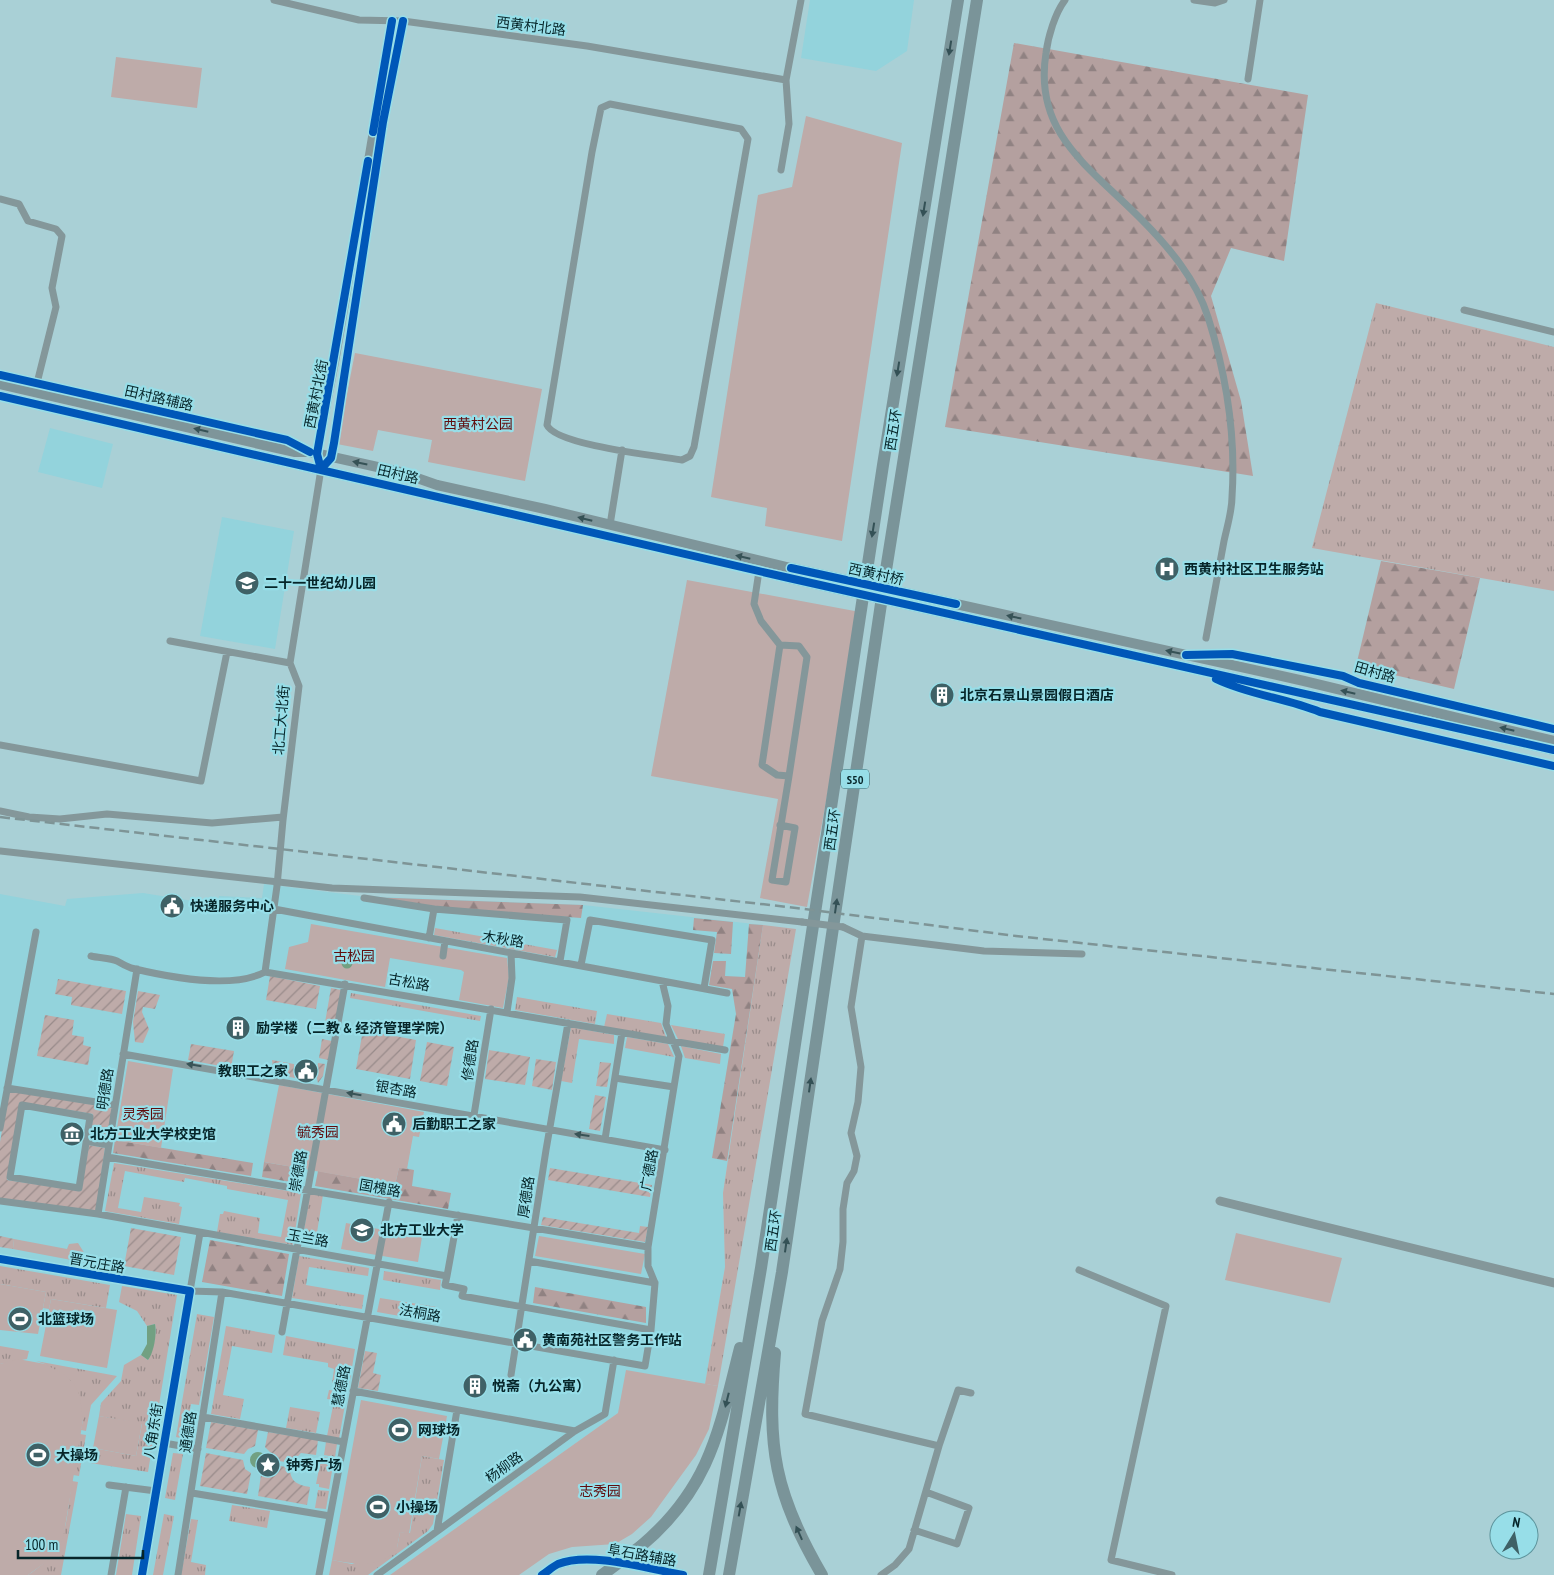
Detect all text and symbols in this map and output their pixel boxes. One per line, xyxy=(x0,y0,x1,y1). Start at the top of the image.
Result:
street label: 西黄村北路 xyxy=(495,13,567,39)
one-way arrow xyxy=(946,40,954,56)
one-way arrow xyxy=(920,201,928,217)
street label: 西黄村北街 xyxy=(300,358,332,430)
one-way arrow xyxy=(894,361,902,377)
street label: 田村路辅路 xyxy=(123,381,195,415)
street label: 西五环 xyxy=(881,408,905,452)
park label: 西黄村公园 xyxy=(443,415,513,433)
one-way arrow xyxy=(193,426,209,434)
one-way arrow xyxy=(351,459,367,467)
street label: 田村路 xyxy=(376,461,420,487)
one-way arrow xyxy=(578,515,593,523)
one-way arrow xyxy=(869,522,877,538)
one-way arrow xyxy=(736,553,751,561)
hospital icon: 西黄村社区卫生服务站 xyxy=(1154,556,1180,582)
street label: 西黄村桥 xyxy=(847,559,905,589)
place label: 西黄村社区卫生服务站 xyxy=(1184,560,1324,578)
school or university icon: 二十一世纪幼儿园 xyxy=(234,570,260,596)
place label: 二十一世纪幼儿园 xyxy=(264,574,376,592)
one-way arrow xyxy=(1007,613,1022,621)
one-way arrow xyxy=(1165,648,1180,656)
street label: 田村路 xyxy=(1352,658,1398,686)
building icon: 北京石景山景园假日酒店 xyxy=(929,682,955,708)
street label: 北工大北街 xyxy=(269,684,293,756)
place label: 北京石景山景园假日酒店 xyxy=(960,686,1114,704)
one-way arrow xyxy=(1341,688,1356,696)
one-way arrow xyxy=(1499,725,1514,733)
road number: S50 xyxy=(841,770,869,789)
street label: 西五环 xyxy=(820,808,844,852)
public building icon: 快递服务中心 xyxy=(159,893,185,919)
place label: 快递服务中心 xyxy=(190,897,274,915)
one-way arrow xyxy=(832,898,840,914)
street label: 木秋路 xyxy=(481,927,525,951)
park label: 古松园 xyxy=(333,947,375,965)
street label: 古松路 xyxy=(387,969,431,995)
building icon: 励学楼（二教 & 经济管理学院） xyxy=(225,1015,251,1041)
place label: 励学楼（二教 & 经济管理学院） xyxy=(256,1019,453,1037)
street label: 修德路 xyxy=(458,1038,482,1082)
public building icon: 教职工之家 xyxy=(293,1058,319,1084)
one-way arrow xyxy=(185,1061,201,1069)
place label: 教职工之家 xyxy=(218,1062,288,1080)
street label: 明德路 xyxy=(93,1067,117,1111)
street label: 银杏路 xyxy=(374,1076,418,1102)
one-way arrow xyxy=(806,1076,814,1092)
one-way arrow xyxy=(345,1089,361,1097)
park label: 灵秀园 xyxy=(122,1105,164,1123)
public building icon: 后勤职工之家 xyxy=(381,1111,407,1137)
place label: 后勤职工之家 xyxy=(412,1115,496,1133)
museum icon: 北方工业大学校史馆 xyxy=(59,1121,85,1147)
park label: 毓秀园 xyxy=(297,1123,339,1141)
place label: 北方工业大学校史馆 xyxy=(90,1125,216,1143)
one-way arrow xyxy=(574,1131,590,1139)
street label: 广德路 xyxy=(636,1148,662,1192)
street label: 崇德路 xyxy=(285,1149,311,1193)
street label: 国槐路 xyxy=(358,1175,402,1201)
street label: 厚德路 xyxy=(514,1175,538,1219)
street label: 西五环 xyxy=(761,1209,785,1253)
school or university icon: 北方工业大学 xyxy=(349,1217,375,1243)
place label: 北方工业大学 xyxy=(380,1221,464,1239)
street label: 玉兰路 xyxy=(286,1225,330,1251)
one-way arrow xyxy=(782,1237,790,1253)
street label: 晋元庄路 xyxy=(68,1249,126,1277)
street label: 法桐路 xyxy=(398,1300,442,1326)
sports icon: 北篮球场 xyxy=(7,1306,33,1332)
place label: 北篮球场 xyxy=(38,1310,94,1328)
public building icon: 黄南苑社区警务工作站 xyxy=(512,1327,538,1353)
place label: 黄南苑社区警务工作站 xyxy=(542,1331,682,1349)
street label: 慧德路 xyxy=(328,1364,354,1408)
building icon: 悦斋（九公寓） xyxy=(462,1373,488,1399)
place label: 悦斋（九公寓） xyxy=(492,1377,590,1395)
one-way arrow xyxy=(723,1393,731,1408)
street label: 八角东街 xyxy=(140,1402,166,1460)
street label: 通德路 xyxy=(176,1410,200,1454)
sports icon: 网球场 xyxy=(387,1417,413,1443)
place label: 网球场 xyxy=(418,1421,460,1439)
sports icon: 大操场 xyxy=(25,1442,51,1468)
place label: 大操场 xyxy=(56,1446,98,1464)
street label: 杨柳路 xyxy=(482,1447,526,1487)
place icon: 钟秀广场 xyxy=(255,1452,281,1478)
place label: 钟秀广场 xyxy=(286,1456,342,1474)
park label: 志秀园 xyxy=(579,1482,621,1500)
sports icon: 小操场 xyxy=(365,1494,391,1520)
place label: 小操场 xyxy=(396,1498,438,1516)
one-way arrow xyxy=(737,1501,745,1517)
north arrow xyxy=(1489,1510,1539,1560)
text: N xyxy=(1511,1513,1522,1532)
one-way arrow xyxy=(794,1526,802,1540)
scale bar xyxy=(18,1528,142,1560)
text: 100 m xyxy=(25,1535,58,1554)
street label: 阜石路辅路 xyxy=(606,1540,678,1570)

